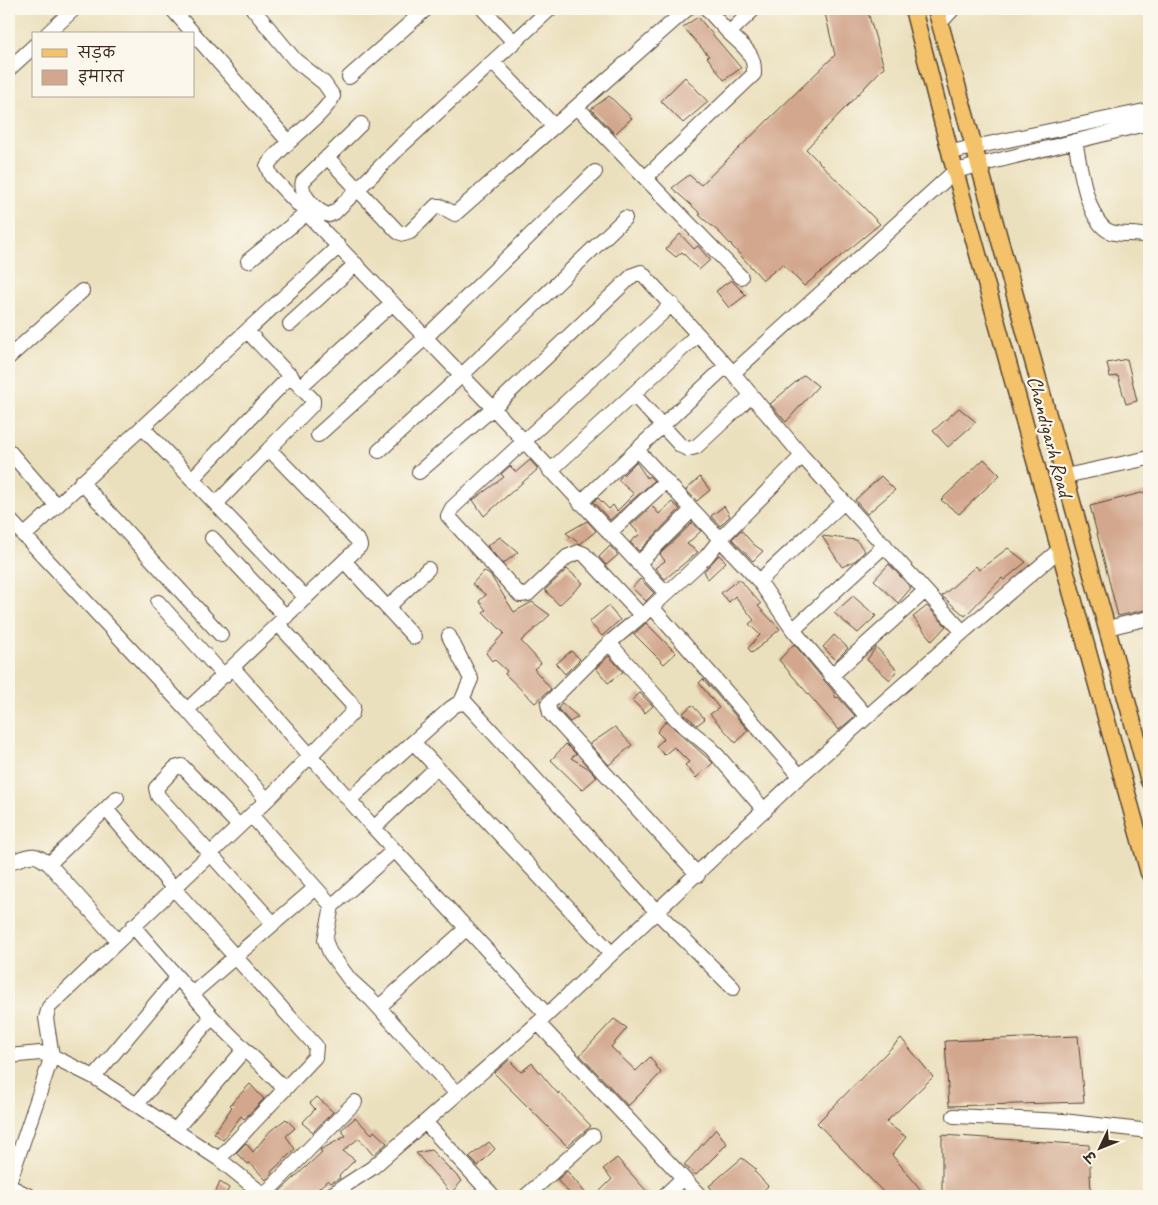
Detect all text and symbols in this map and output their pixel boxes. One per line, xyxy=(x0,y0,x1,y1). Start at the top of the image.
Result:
legend xyxy=(32,32,195,98)
text: सड़क xyxy=(77,44,116,63)
text: इमारत xyxy=(78,68,125,87)
street label: Chandigarh Road xyxy=(1021,373,1080,503)
north arrow xyxy=(1076,1122,1126,1172)
text: उ xyxy=(1080,1146,1102,1167)

